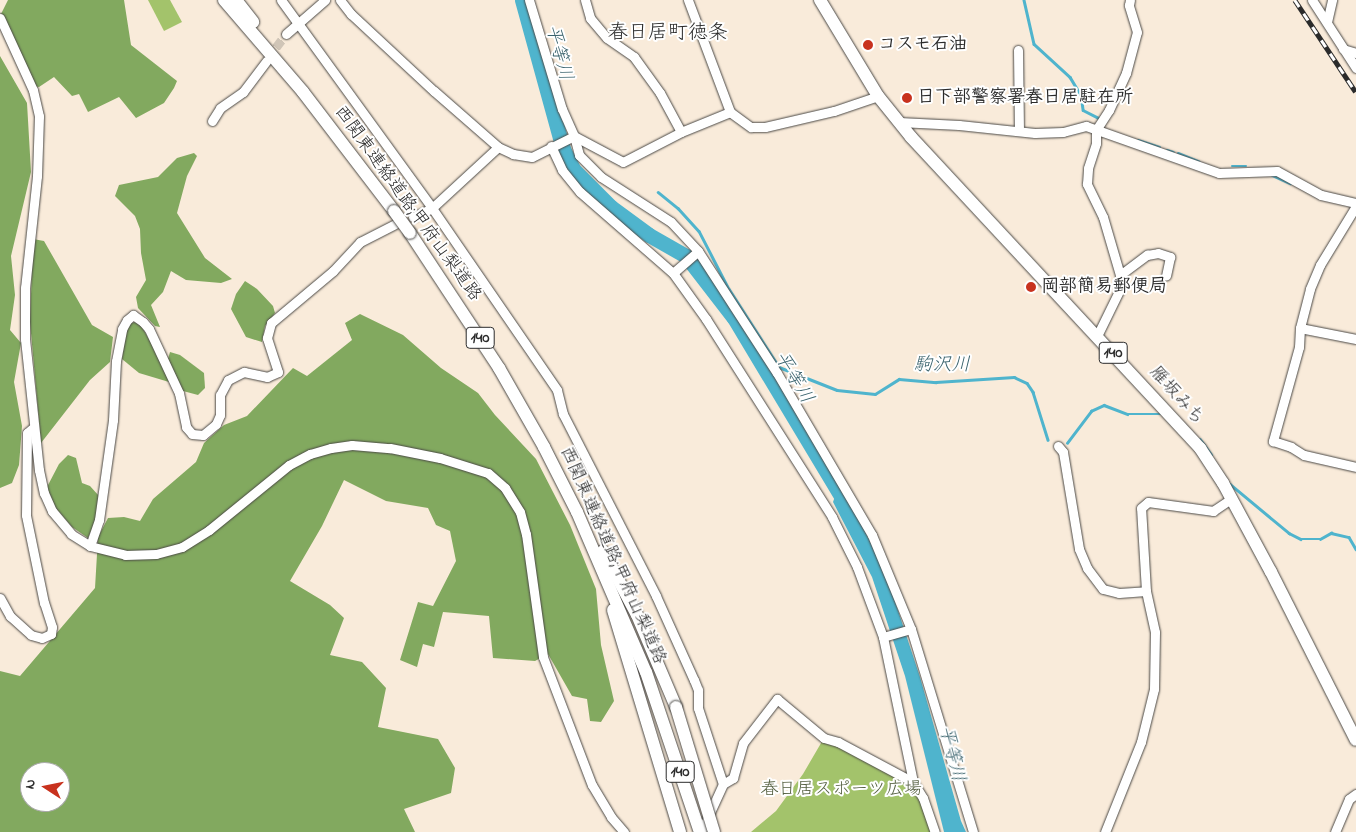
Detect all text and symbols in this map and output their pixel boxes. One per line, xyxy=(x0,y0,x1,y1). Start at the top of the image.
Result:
district label: 春日居町徳条 xyxy=(608,21,728,45)
water label: 平等川 xyxy=(540,23,576,83)
place label: コスモ石油 xyxy=(878,34,968,56)
marker: コスモ石油 xyxy=(862,39,874,51)
place label: 日下部警察署春日居駐在所 xyxy=(917,87,1133,109)
marker: 日下部警察署春日居駐在所 xyxy=(901,92,913,104)
street label: 西関東連絡道路;甲府山梨道路 xyxy=(329,102,485,306)
place label: 岡部簡易郵便局 xyxy=(1041,276,1167,298)
marker: 岡部簡易郵便局 xyxy=(1025,281,1037,293)
road number: 140 xyxy=(465,324,495,352)
road number: 140 xyxy=(1098,339,1128,366)
water label: 平等川 xyxy=(769,348,817,408)
water label: 駒沢川 xyxy=(914,355,970,377)
street label: 雁坂みち xyxy=(1144,362,1208,430)
street label: 西関東連絡道路;甲府山梨道路 xyxy=(554,444,670,668)
water label: 平等川 xyxy=(933,724,969,784)
road number: 140 xyxy=(665,759,695,786)
north arrow xyxy=(20,762,70,812)
text: N xyxy=(20,778,42,791)
park label: 春日居スポーツ広場 xyxy=(760,779,922,801)

